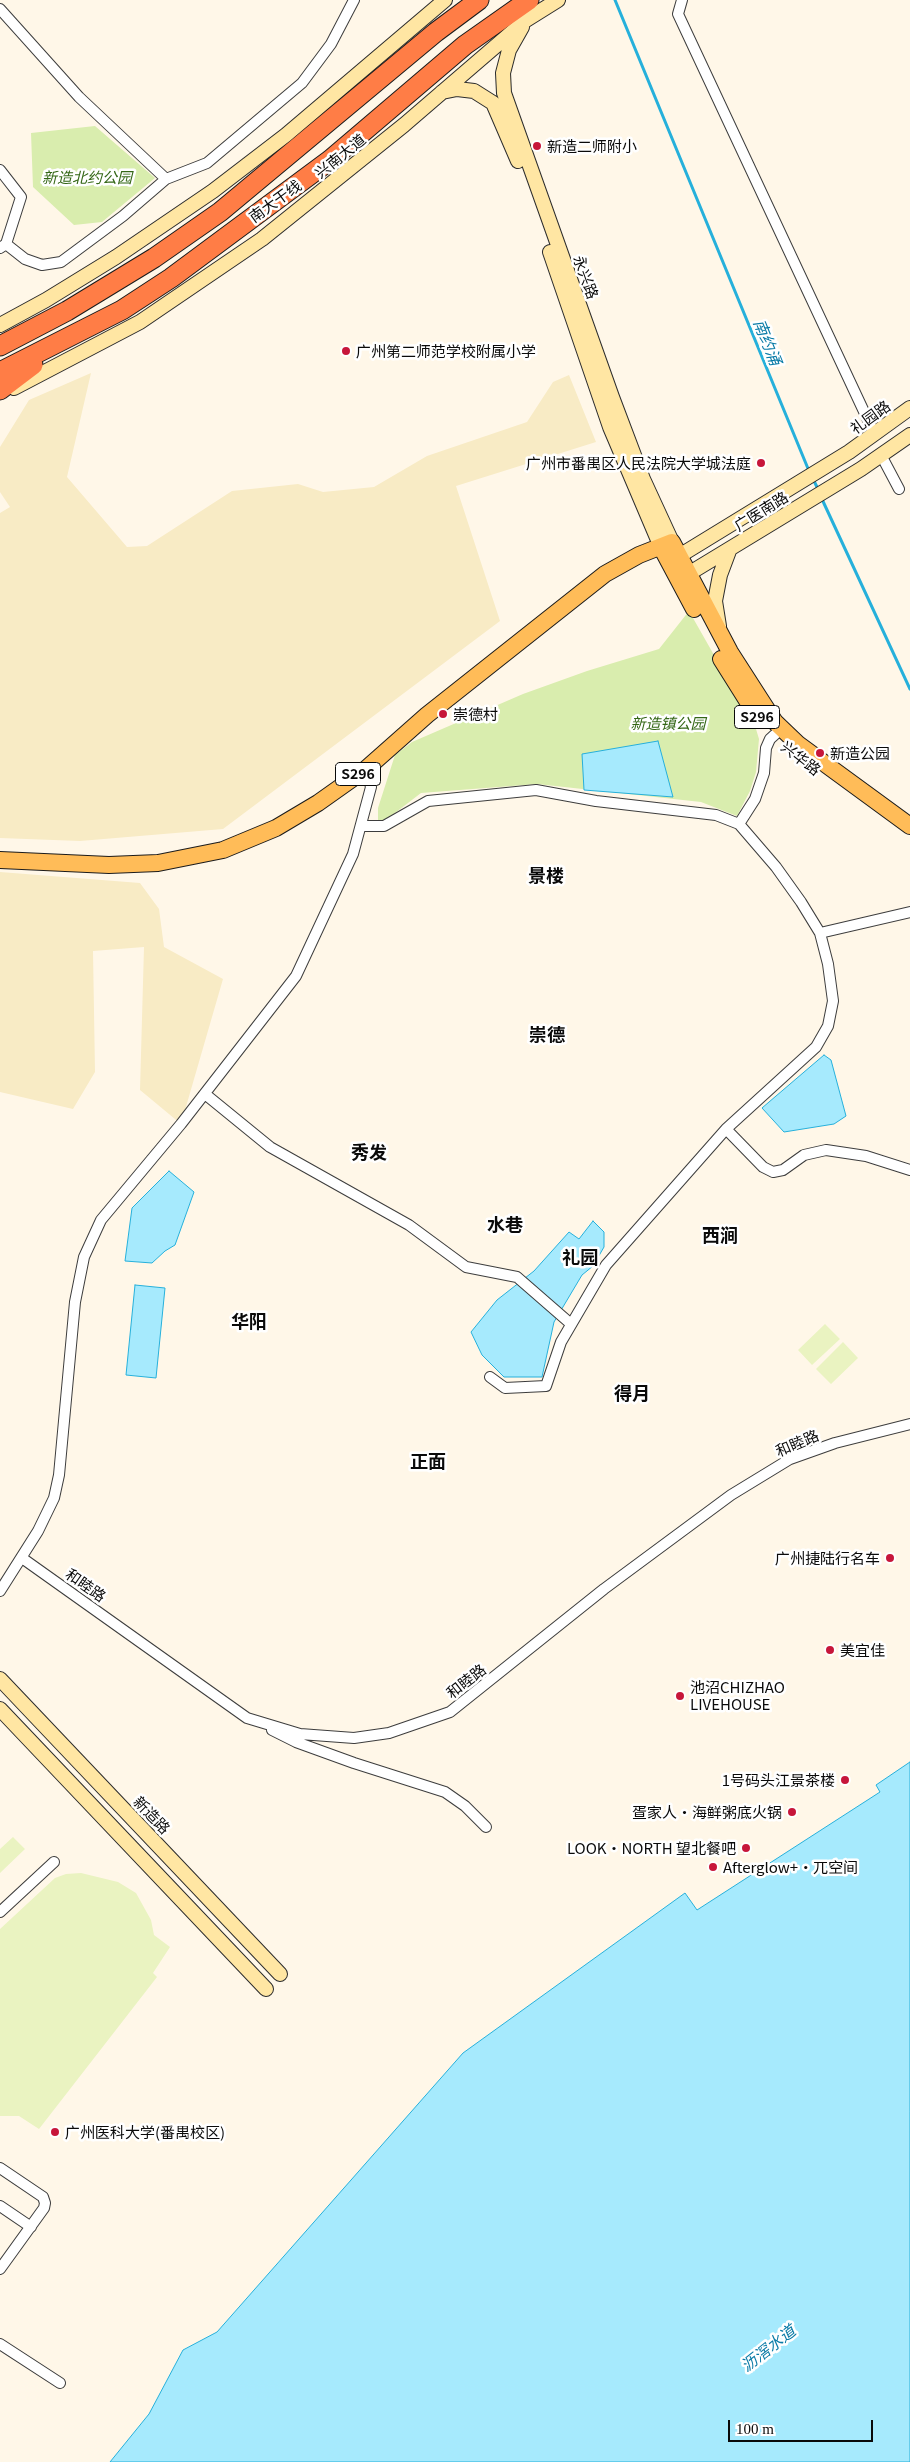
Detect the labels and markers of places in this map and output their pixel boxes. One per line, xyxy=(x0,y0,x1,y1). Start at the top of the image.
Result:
place label: 新造二师附小 xyxy=(547,137,637,155)
marker: 新造二师附小 xyxy=(531,140,543,152)
place label: 广州第二师范学校附属小学 xyxy=(356,342,536,360)
marker: 广州第二师范学校附属小学 xyxy=(340,345,352,357)
place label: 广州市番禺区人民法院大学城法庭 xyxy=(526,454,751,472)
marker: 广州市番禺区人民法院大学城法庭 xyxy=(755,457,767,469)
place label: 崇德村 xyxy=(453,705,498,723)
marker: 崇德村 xyxy=(437,708,449,720)
place label: 新造公园 xyxy=(830,744,890,762)
marker: 新造公园 xyxy=(814,747,826,759)
place label: 广州捷陆行名车 xyxy=(775,1549,880,1567)
marker: 广州捷陆行名车 xyxy=(884,1552,896,1564)
place label: 美宜佳 xyxy=(840,1641,885,1659)
marker: 美宜佳 xyxy=(824,1644,836,1656)
place label: 池沼CHIZHAO LIVEHOUSE xyxy=(690,1678,785,1713)
marker: 池沼CHIZHAO LIVEHOUSE xyxy=(674,1690,686,1702)
place label: 1号码头江景茶楼 xyxy=(722,1771,835,1789)
marker: 1号码头江景茶楼 xyxy=(839,1774,851,1786)
place label: 疍家人·海鲜粥底火锅 xyxy=(632,1803,782,1821)
marker: 疍家人·海鲜粥底火锅 xyxy=(786,1806,798,1818)
place label: LOOK·NORTH 望北餐吧 xyxy=(567,1839,736,1857)
marker: LOOK·NORTH 望北餐吧 xyxy=(740,1842,752,1854)
place label: Afterglow+·兀空间 xyxy=(723,1858,858,1876)
marker: Afterglow+·兀空间 xyxy=(707,1861,719,1873)
place label: 广州医科大学(番禺校区) xyxy=(65,2123,225,2141)
marker: 广州医科大学(番禺校区) xyxy=(49,2126,61,2138)

